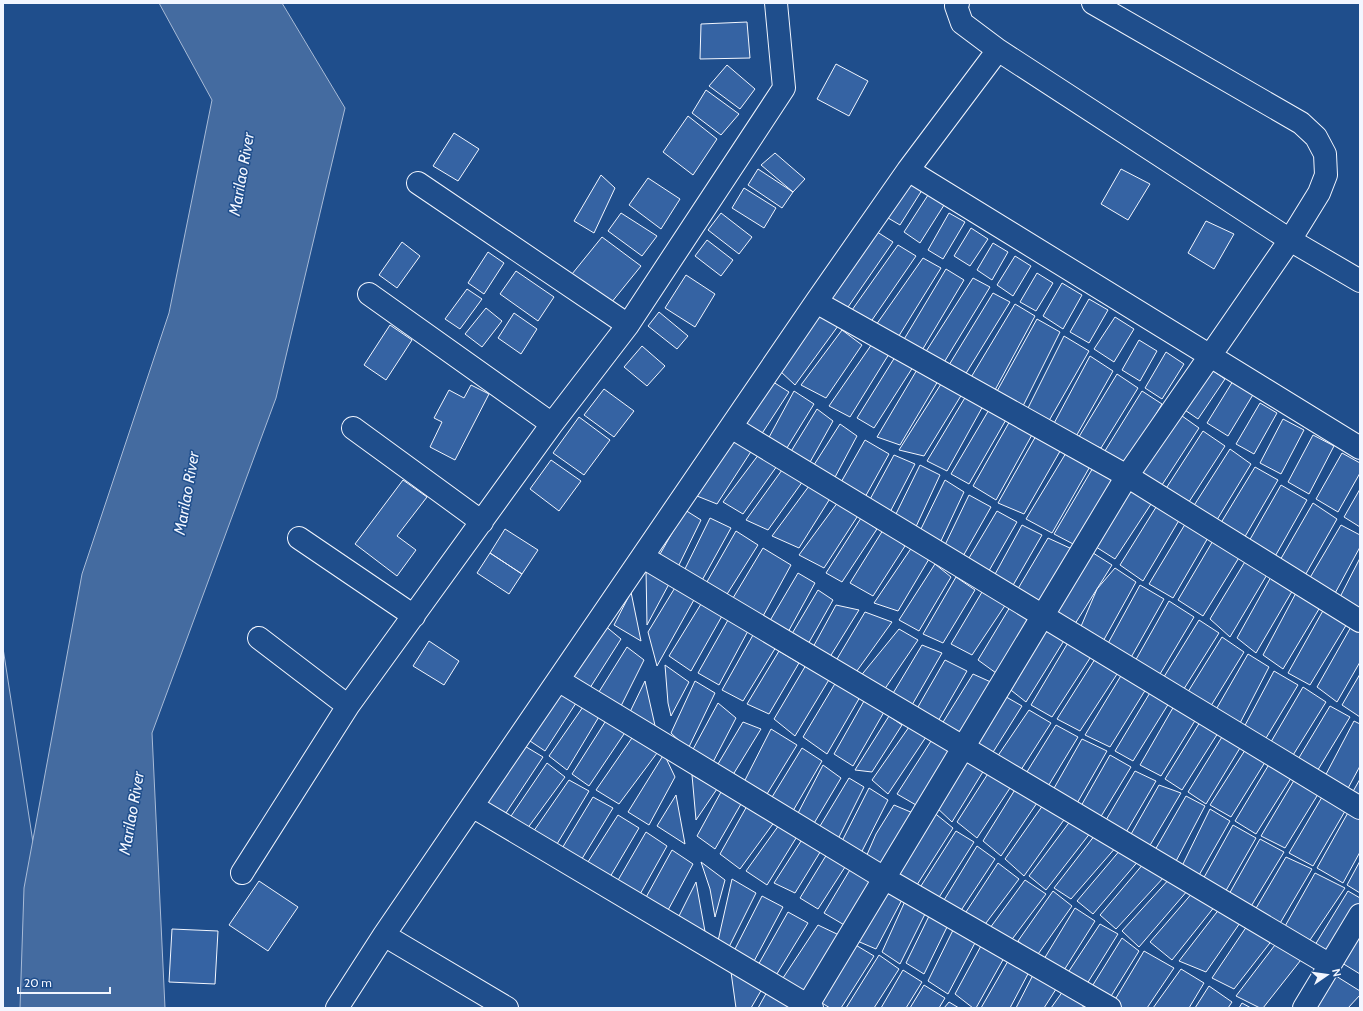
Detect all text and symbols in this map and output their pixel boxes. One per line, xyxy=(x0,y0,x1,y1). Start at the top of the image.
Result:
water label: Marilao River xyxy=(225,130,258,218)
water label: Marilao River xyxy=(170,449,203,537)
water label: Marilao River xyxy=(115,769,148,857)
north arrow xyxy=(1307,955,1347,995)
text: N xyxy=(1329,967,1344,978)
scale bar xyxy=(18,969,110,995)
text: 20 m xyxy=(24,975,52,990)

